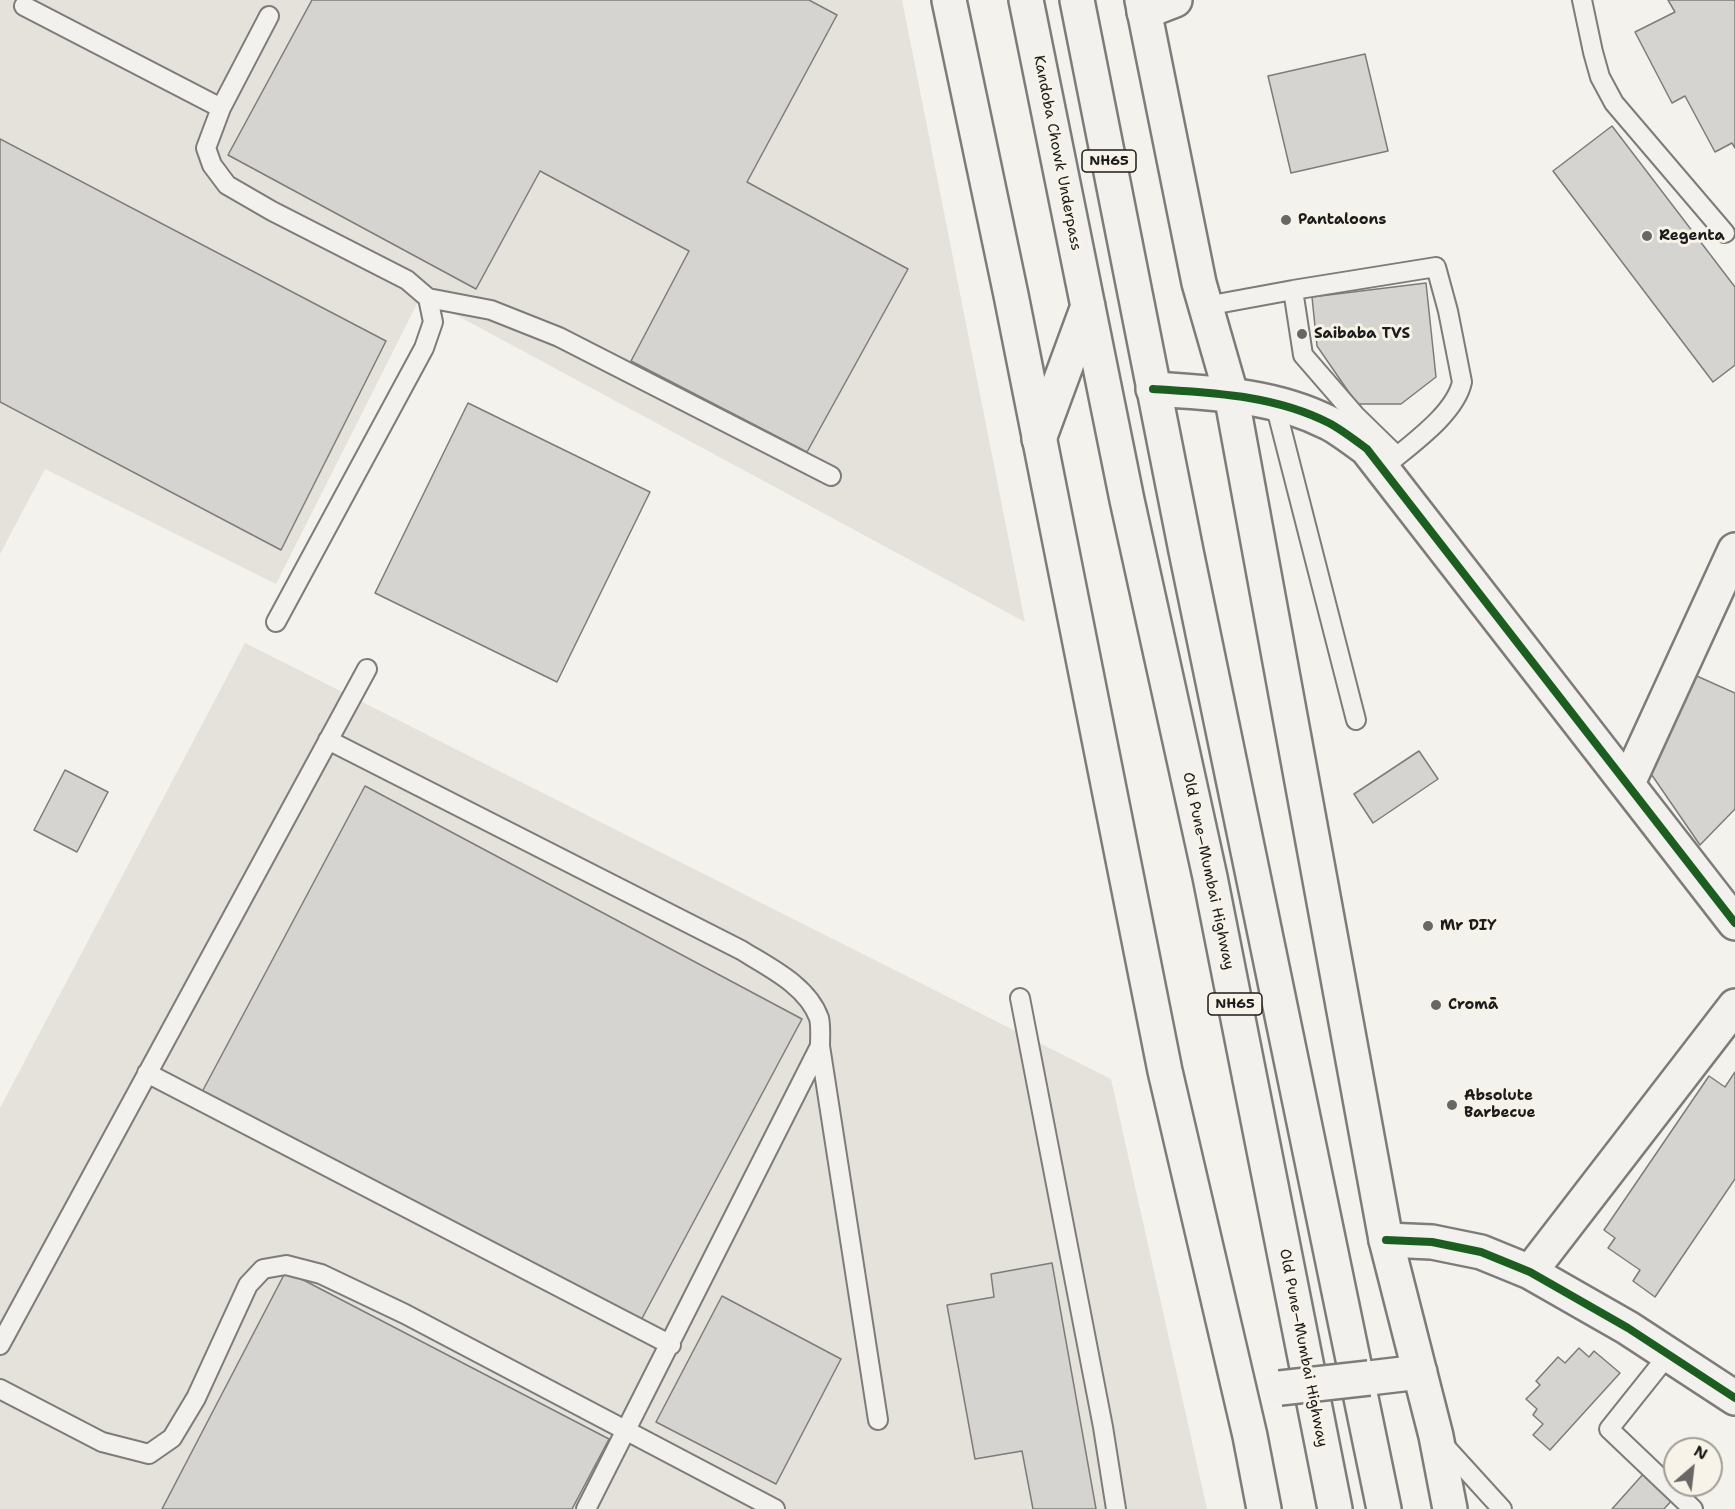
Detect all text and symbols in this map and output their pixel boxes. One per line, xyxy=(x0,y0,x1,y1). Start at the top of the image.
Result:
street label: Kandoba Chowk Underpass xyxy=(1029,54,1085,252)
road number: NH65 xyxy=(1082,150,1136,172)
place label: Pantaloons xyxy=(1298,211,1386,229)
marker: Pantaloons xyxy=(1279,213,1293,227)
place label: Regenta xyxy=(1659,227,1725,245)
marker: Regenta xyxy=(1640,229,1654,243)
place label: Saibaba TVS xyxy=(1314,325,1410,343)
marker: Saibaba TVS xyxy=(1295,327,1309,341)
street label: Old Pune–Mumbai Highway xyxy=(1178,770,1238,972)
place label: Mr DIY xyxy=(1440,917,1496,935)
marker: Mr DIY xyxy=(1421,919,1435,933)
road number: NH65 xyxy=(1208,993,1262,1015)
place label: Cromā xyxy=(1448,996,1498,1014)
marker: Cromā xyxy=(1429,998,1443,1012)
place label: Absolute Barbecue xyxy=(1464,1087,1536,1122)
marker: Absolute Barbecue xyxy=(1445,1098,1459,1112)
street label: Old Pune–Mumbai Highway xyxy=(1275,1247,1331,1449)
north arrow xyxy=(1663,1437,1723,1497)
text: N xyxy=(1690,1440,1711,1465)

